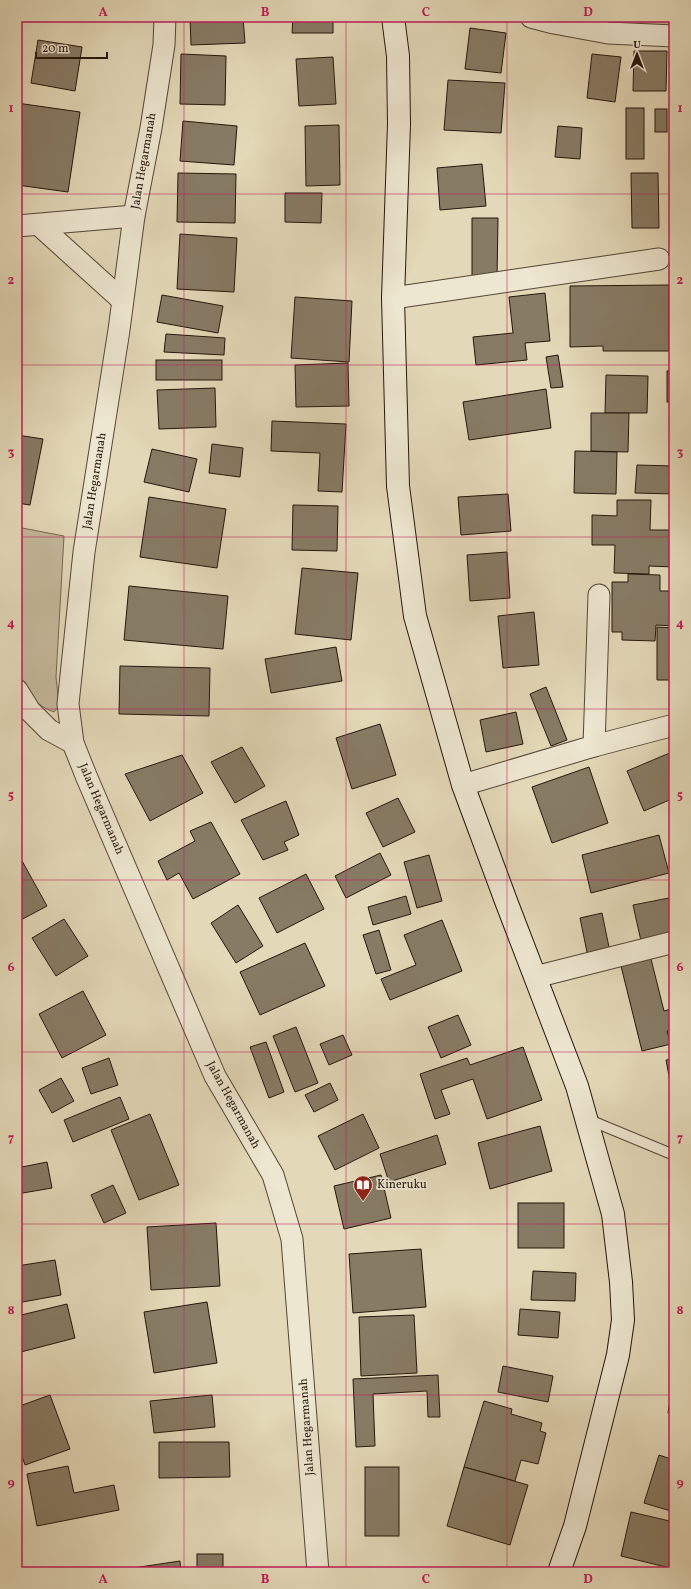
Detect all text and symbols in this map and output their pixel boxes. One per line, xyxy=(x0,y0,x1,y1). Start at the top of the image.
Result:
text: A xyxy=(98,4,108,22)
text: B xyxy=(261,4,270,22)
text: C xyxy=(422,4,430,22)
text: D xyxy=(583,4,593,22)
scale bar xyxy=(36,34,107,60)
north arrow xyxy=(617,34,657,74)
text: U xyxy=(633,38,641,53)
text: 20 m xyxy=(42,41,69,57)
text: 1 xyxy=(8,100,14,118)
text: 1 xyxy=(677,100,683,118)
street label: Jalan Hegarmanah xyxy=(128,111,160,211)
text: 2 xyxy=(8,272,15,290)
text: 2 xyxy=(677,272,684,290)
street label: Jalan Hegarmanah xyxy=(79,431,111,531)
text: 3 xyxy=(8,444,15,462)
text: 3 xyxy=(677,444,684,462)
text: 4 xyxy=(7,615,15,633)
text: 4 xyxy=(676,615,684,633)
street label: Jalan Hegarmanah xyxy=(75,761,127,857)
text: 5 xyxy=(8,787,14,805)
text: 5 xyxy=(677,787,683,805)
text: 6 xyxy=(7,959,15,977)
text: 6 xyxy=(676,959,684,977)
street label: Jalan Hegarmanah xyxy=(202,1058,264,1152)
text: 7 xyxy=(8,1130,14,1148)
text: 7 xyxy=(677,1130,683,1148)
library icon: Kineruku xyxy=(352,1174,374,1202)
place label: Kineruku xyxy=(377,1177,427,1193)
text: 8 xyxy=(7,1302,15,1320)
text: 8 xyxy=(676,1302,684,1320)
street label: Jalan Hegarmanah xyxy=(296,1378,318,1476)
text: 9 xyxy=(7,1474,15,1492)
text: 9 xyxy=(676,1474,684,1492)
text: A xyxy=(98,1571,108,1589)
text: B xyxy=(261,1571,270,1589)
text: C xyxy=(422,1571,430,1589)
text: D xyxy=(583,1571,593,1589)

